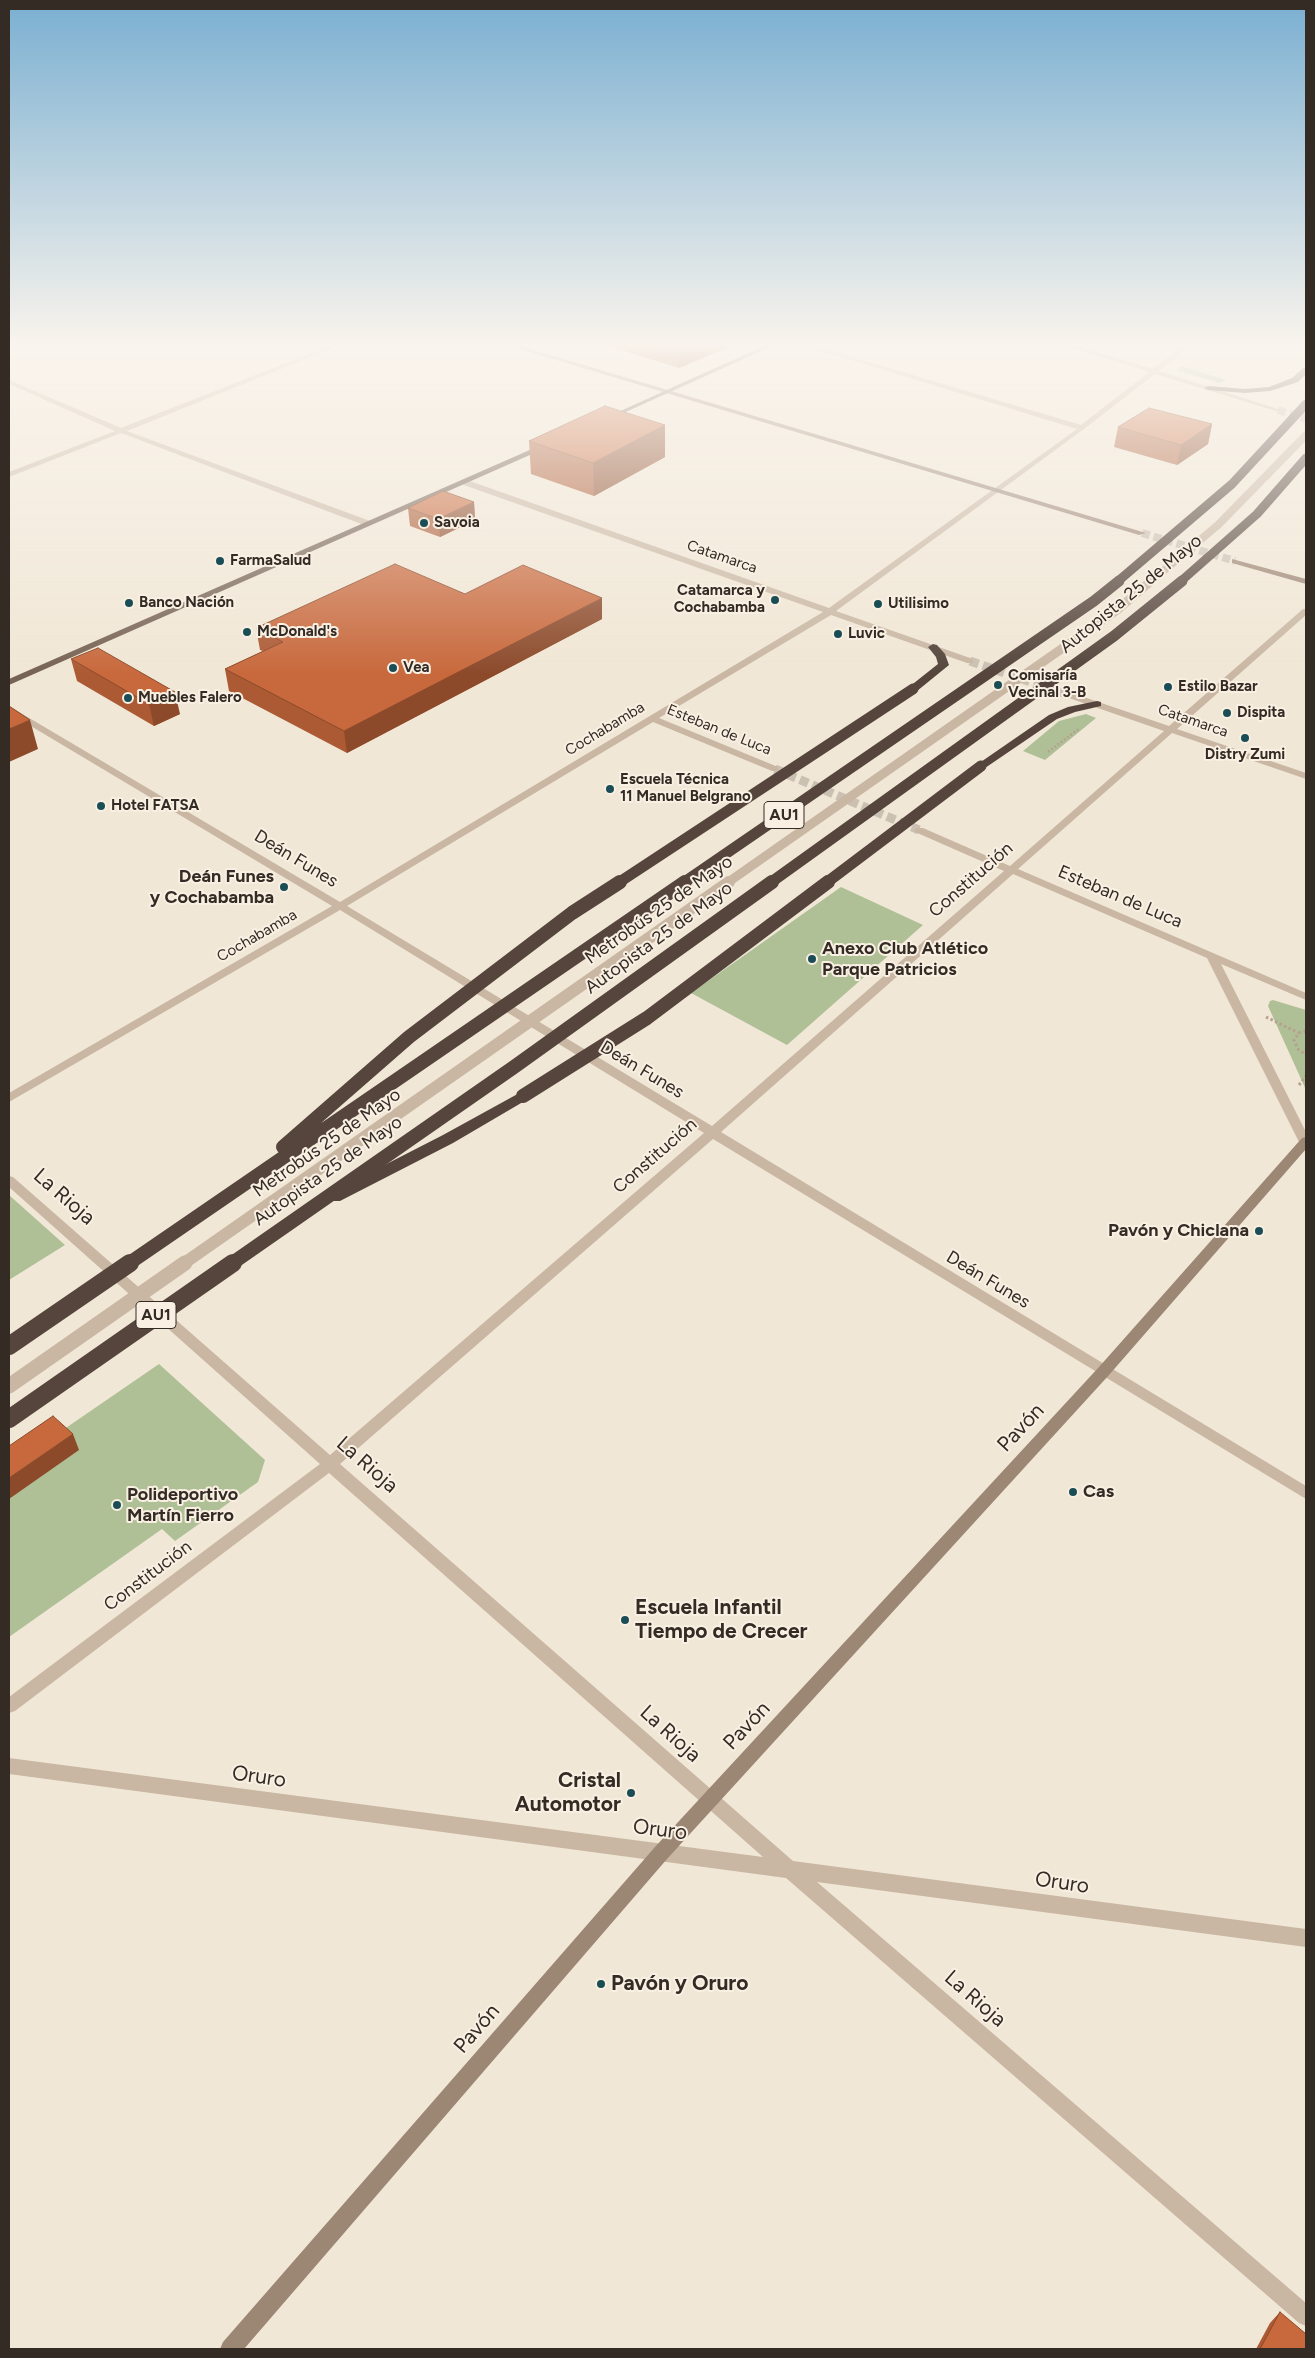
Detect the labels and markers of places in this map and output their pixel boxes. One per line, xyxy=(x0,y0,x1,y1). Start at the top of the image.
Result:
place label: Savoia xyxy=(434,514,480,532)
marker: Savoia xyxy=(418,517,430,529)
place label: FarmaSalud xyxy=(230,552,311,570)
marker: FarmaSalud xyxy=(214,555,226,567)
place label: Catamarca y Cochabamba xyxy=(674,582,765,617)
place label: Banco Nación xyxy=(139,594,234,612)
marker: Catamarca y Cochabamba xyxy=(769,594,781,606)
place label: Utilisimo xyxy=(888,595,949,613)
marker: Banco Nación xyxy=(123,597,135,609)
marker: Utilisimo xyxy=(872,598,884,610)
place label: McDonald's xyxy=(257,623,337,641)
place label: Luvic xyxy=(848,625,885,643)
marker: McDonald's xyxy=(241,626,253,638)
marker: Luvic xyxy=(832,628,844,640)
place label: Vea xyxy=(403,659,430,677)
marker: Vea xyxy=(387,662,399,674)
place label: Comisaría Vecinal 3-B xyxy=(1008,667,1086,702)
place label: Estilo Bazar xyxy=(1178,678,1258,696)
marker: Comisaría Vecinal 3-B xyxy=(992,679,1004,691)
marker: Estilo Bazar xyxy=(1162,681,1174,693)
place label: Muebles Falero xyxy=(138,689,242,707)
marker: Muebles Falero xyxy=(122,692,134,704)
place label: Dispita xyxy=(1237,704,1285,722)
marker: Dispita xyxy=(1221,707,1233,719)
marker: Distry Zumi xyxy=(1239,732,1251,744)
place label: Distry Zumi xyxy=(1205,746,1285,764)
place label: Escuela Técnica 11 Manuel Belgrano xyxy=(620,771,751,806)
marker: Escuela Técnica 11 Manuel Belgrano xyxy=(604,783,616,795)
place label: Hotel FATSA xyxy=(111,797,199,815)
marker: Hotel FATSA xyxy=(95,800,107,812)
place label: Deán Funes y Cochabamba xyxy=(150,866,274,909)
marker: Deán Funes y Cochabamba xyxy=(278,881,290,893)
place label: Anexo Club Atlético Parque Patricios xyxy=(822,938,988,981)
marker: Anexo Club Atlético Parque Patricios xyxy=(806,953,818,965)
place label: Pavón y Chiclana xyxy=(1108,1220,1249,1242)
marker: Pavón y Chiclana xyxy=(1253,1225,1265,1237)
place label: Cas xyxy=(1083,1481,1114,1503)
place label: Polideportivo Martín Fierro xyxy=(127,1484,238,1526)
marker: Cas xyxy=(1067,1486,1079,1498)
marker: Polideportivo Martín Fierro xyxy=(111,1499,123,1511)
place label: Escuela Infantil Tiempo de Crecer xyxy=(635,1595,808,1645)
marker: Escuela Infantil Tiempo de Crecer xyxy=(619,1614,631,1626)
place label: Cristal Automotor xyxy=(515,1768,621,1818)
marker: Cristal Automotor xyxy=(625,1787,637,1799)
place label: Pavón y Oruro xyxy=(611,1971,748,1997)
marker: Pavón y Oruro xyxy=(595,1978,607,1990)

